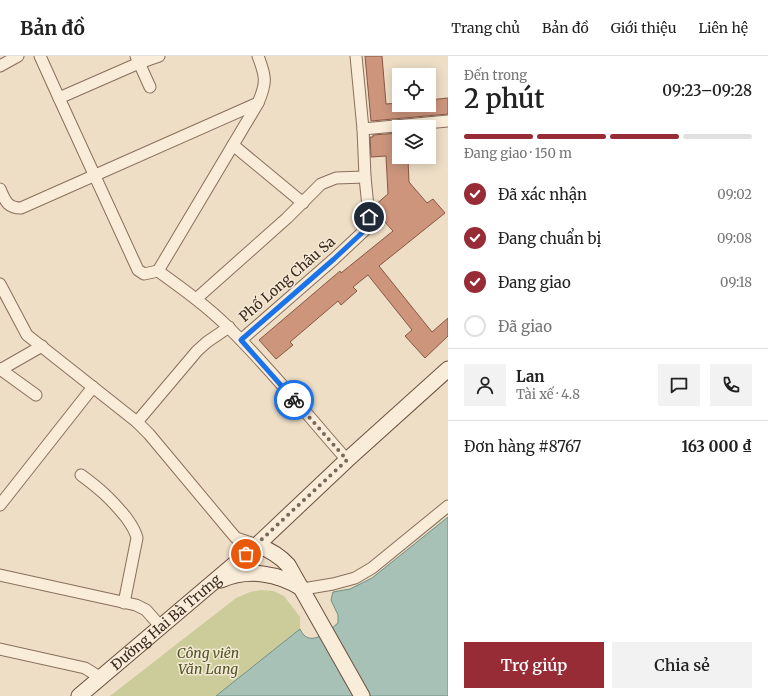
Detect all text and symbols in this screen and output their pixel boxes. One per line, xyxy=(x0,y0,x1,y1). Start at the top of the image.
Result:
text: Bản đồ xyxy=(20,16,85,40)
text: Trang chủ xyxy=(451,19,520,37)
text: Bản đồ xyxy=(542,19,589,37)
text: Giới thiệu xyxy=(611,19,676,37)
text: Liên hệ xyxy=(698,19,748,37)
text: Đến trong xyxy=(464,67,527,84)
map controls xyxy=(392,68,436,164)
button: locate xyxy=(392,68,436,112)
text: 09:23–09:28 xyxy=(662,81,752,100)
text: 2 phút xyxy=(464,82,545,115)
button: layers xyxy=(392,120,436,164)
text: Đang giao · 150 m xyxy=(464,145,572,162)
icon: check xyxy=(464,183,486,205)
text: Đã xác nhận xyxy=(498,185,587,204)
text: 09:02 xyxy=(717,186,752,203)
pin xyxy=(352,200,386,234)
icon: home xyxy=(358,206,380,228)
icon: check xyxy=(464,227,486,249)
text: Đang chuẩn bị xyxy=(498,229,601,248)
text: 09:08 xyxy=(717,230,752,247)
street label: Phố Long Châu Sa xyxy=(235,232,339,326)
icon: check xyxy=(464,271,486,293)
text: Đang giao xyxy=(498,273,571,292)
text: 09:18 xyxy=(720,274,752,291)
text: Đã giao xyxy=(498,317,552,336)
button: person xyxy=(464,364,506,406)
button: chat xyxy=(658,364,700,406)
button: phone xyxy=(710,364,752,406)
text: Lan xyxy=(516,367,545,386)
courier xyxy=(274,380,314,420)
text: Tài xế · 4.8 xyxy=(516,386,580,403)
icon: bike xyxy=(283,389,305,411)
text: Đơn hàng #8767 xyxy=(464,437,581,456)
text: 163 000 ₫ xyxy=(681,437,752,456)
pin xyxy=(229,537,263,571)
icon: bag xyxy=(235,543,257,565)
street label: Đường Hai Bà Trưng xyxy=(107,570,225,674)
button: Trợ giúp xyxy=(464,642,604,688)
button: Chia sẻ xyxy=(612,642,752,688)
park label: Công viên Văn Lang xyxy=(177,644,239,678)

